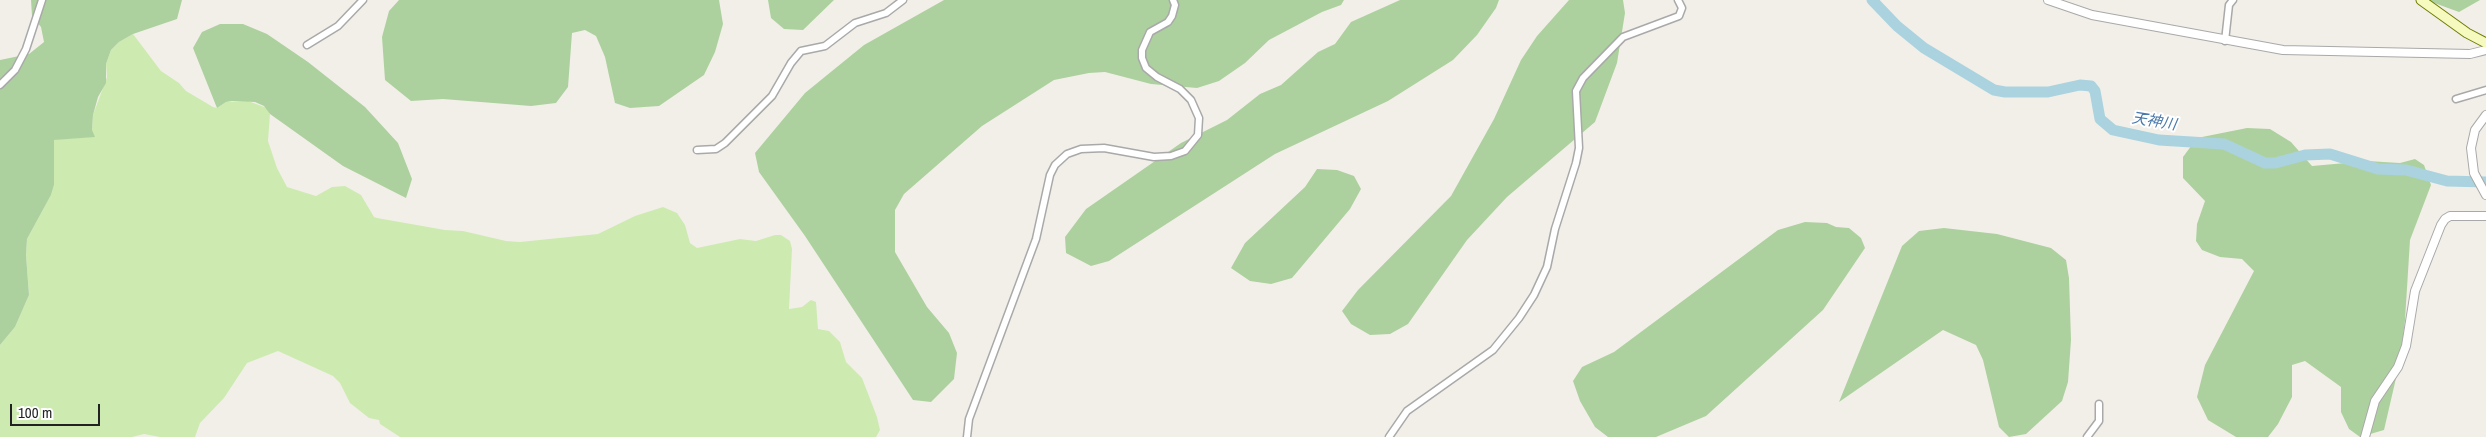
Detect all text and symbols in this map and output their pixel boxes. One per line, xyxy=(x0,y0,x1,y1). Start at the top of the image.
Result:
water label: 天神川 xyxy=(2130,110,2178,134)
scale bar xyxy=(12,394,102,426)
text: 100 m xyxy=(18,402,52,423)

